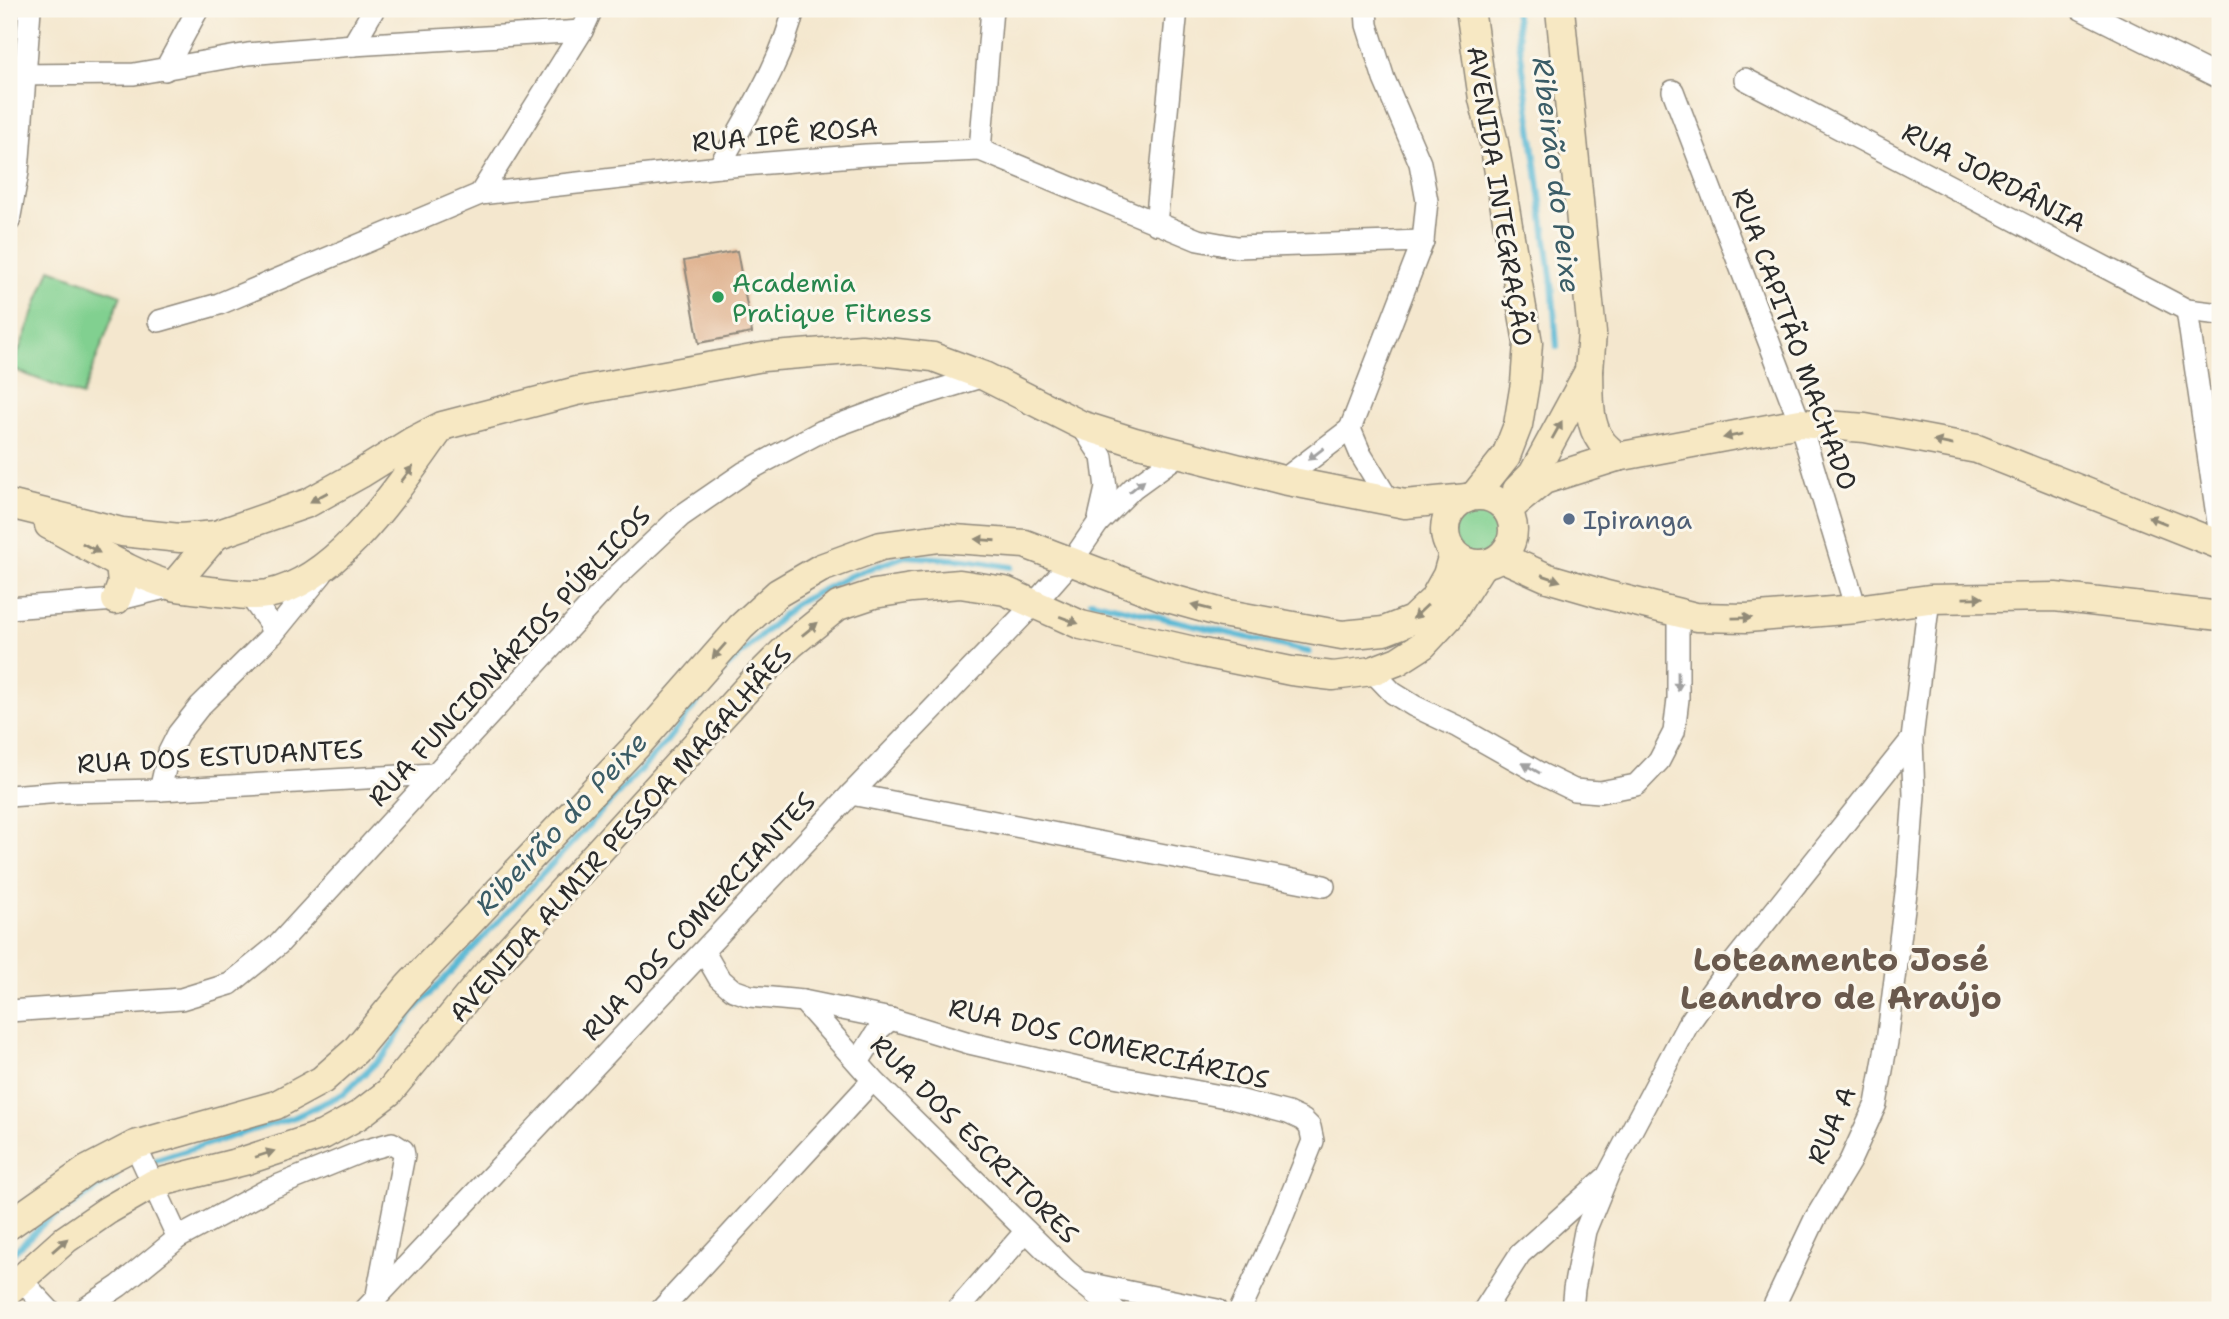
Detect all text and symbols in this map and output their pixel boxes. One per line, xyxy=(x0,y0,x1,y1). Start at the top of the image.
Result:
street label: AVENIDA INTEGRAÇÃO xyxy=(1459,44,1541,348)
water label: Ribeirão do Peixe xyxy=(1524,55,1590,295)
street label: RUA IPÊ ROSA xyxy=(690,108,880,160)
street label: RUA JORDÂNIA xyxy=(1896,114,2092,240)
street label: RUA CAPITÃO MACHADO xyxy=(1724,183,1866,495)
place label: Academia Pratique Fitness xyxy=(732,265,932,330)
marker: Academia Pratique Fitness xyxy=(710,289,726,305)
one-way arrow xyxy=(1550,420,1562,440)
one-way arrow xyxy=(1722,430,1744,441)
one-way arrow xyxy=(1932,437,1954,448)
one-way arrow xyxy=(1308,447,1326,462)
one-way arrow xyxy=(400,465,415,483)
one-way arrow xyxy=(1127,478,1145,493)
one-way arrow xyxy=(309,490,329,502)
street label: RUA FUNCIONÁRIOS PÚBLICOS xyxy=(360,498,658,814)
place label: Ipiranga xyxy=(1583,502,1692,537)
marker: Ipiranga xyxy=(1561,511,1577,527)
one-way arrow xyxy=(2146,514,2167,525)
one-way arrow xyxy=(974,534,996,545)
one-way arrow xyxy=(81,542,101,554)
one-way arrow xyxy=(1541,573,1562,584)
one-way arrow xyxy=(1962,592,1984,604)
one-way arrow xyxy=(1190,601,1212,612)
one-way arrow xyxy=(1411,604,1429,620)
one-way arrow xyxy=(1731,612,1753,624)
one-way arrow xyxy=(1058,614,1079,625)
one-way arrow xyxy=(800,621,818,636)
street label: AVENIDA ALMIR PESSOA MAGALHÃES xyxy=(441,637,799,1029)
one-way arrow xyxy=(712,643,727,660)
one-way arrow xyxy=(1672,670,1684,692)
water label: Ribeirão do Peixe xyxy=(466,723,656,923)
street label: RUA DOS ESTUDANTES xyxy=(76,731,364,781)
one-way arrow xyxy=(1522,762,1541,775)
street label: RUA DOS COMERCIANTES xyxy=(573,784,823,1048)
district label: Loteamento José Leandro de Araújo xyxy=(1680,937,2002,1020)
street label: RUA DOS COMERCIÁRIOS xyxy=(945,989,1273,1097)
street label: RUA DOS ESCRITORES xyxy=(863,1027,1087,1251)
street label: RUA A xyxy=(1798,1080,1864,1170)
one-way arrow xyxy=(255,1148,276,1159)
one-way arrow xyxy=(51,1237,69,1253)

